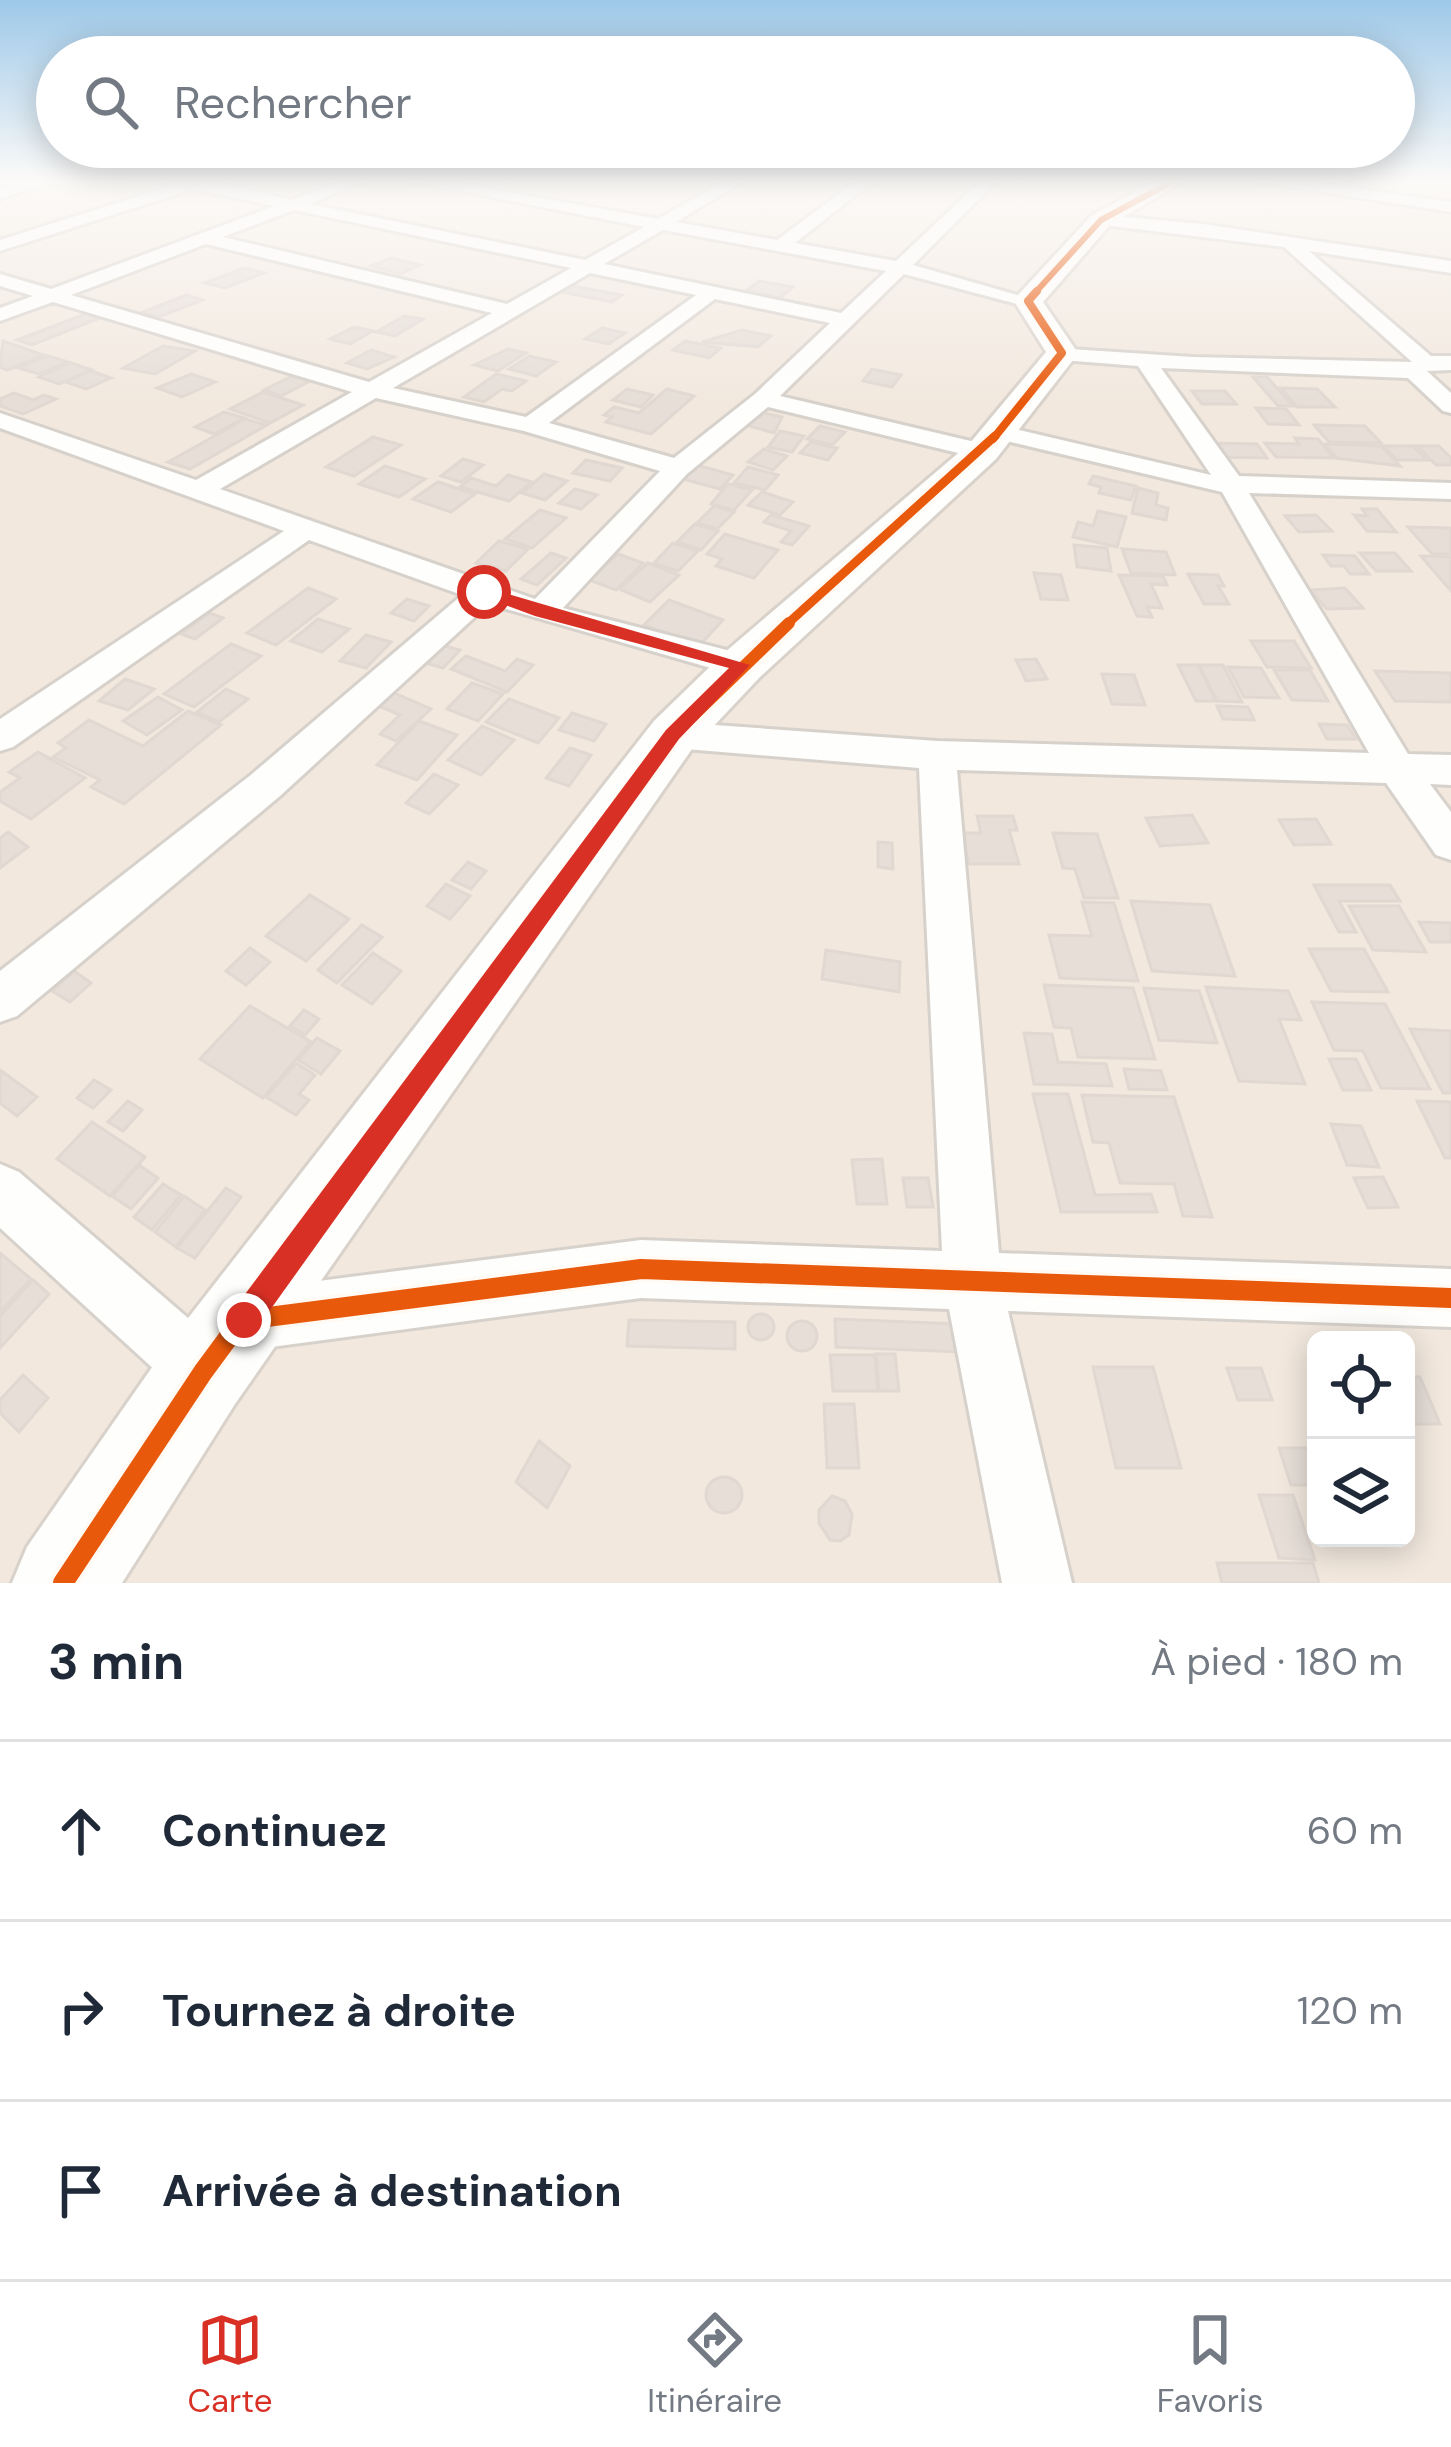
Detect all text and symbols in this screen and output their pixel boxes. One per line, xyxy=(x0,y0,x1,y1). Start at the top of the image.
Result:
search box xyxy=(36,36,1415,168)
icon: search xyxy=(78,69,144,135)
text: Rechercher xyxy=(174,73,412,132)
route start xyxy=(457,565,511,619)
route end xyxy=(217,1293,271,1347)
map controls xyxy=(1307,1331,1415,1547)
button: locate xyxy=(1307,1331,1415,1439)
button: layers xyxy=(1307,1439,1415,1547)
text: 3 min xyxy=(48,1628,184,1695)
text: À pied · 180 m xyxy=(1150,1636,1403,1687)
icon: ahead xyxy=(48,1798,114,1864)
text: Continuez xyxy=(162,1801,387,1860)
text: 60 m xyxy=(1307,1805,1403,1856)
icon: right xyxy=(48,1978,114,2044)
text: Tournez à droite xyxy=(162,1981,516,2040)
text: 120 m xyxy=(1297,1985,1403,2036)
icon: arrive xyxy=(48,2158,114,2224)
text: Arrivée à destination xyxy=(162,2161,622,2220)
tab: Carte xyxy=(187,2307,272,2422)
tab: Itinéraire xyxy=(647,2307,782,2422)
tab: Favoris xyxy=(1157,2307,1264,2422)

